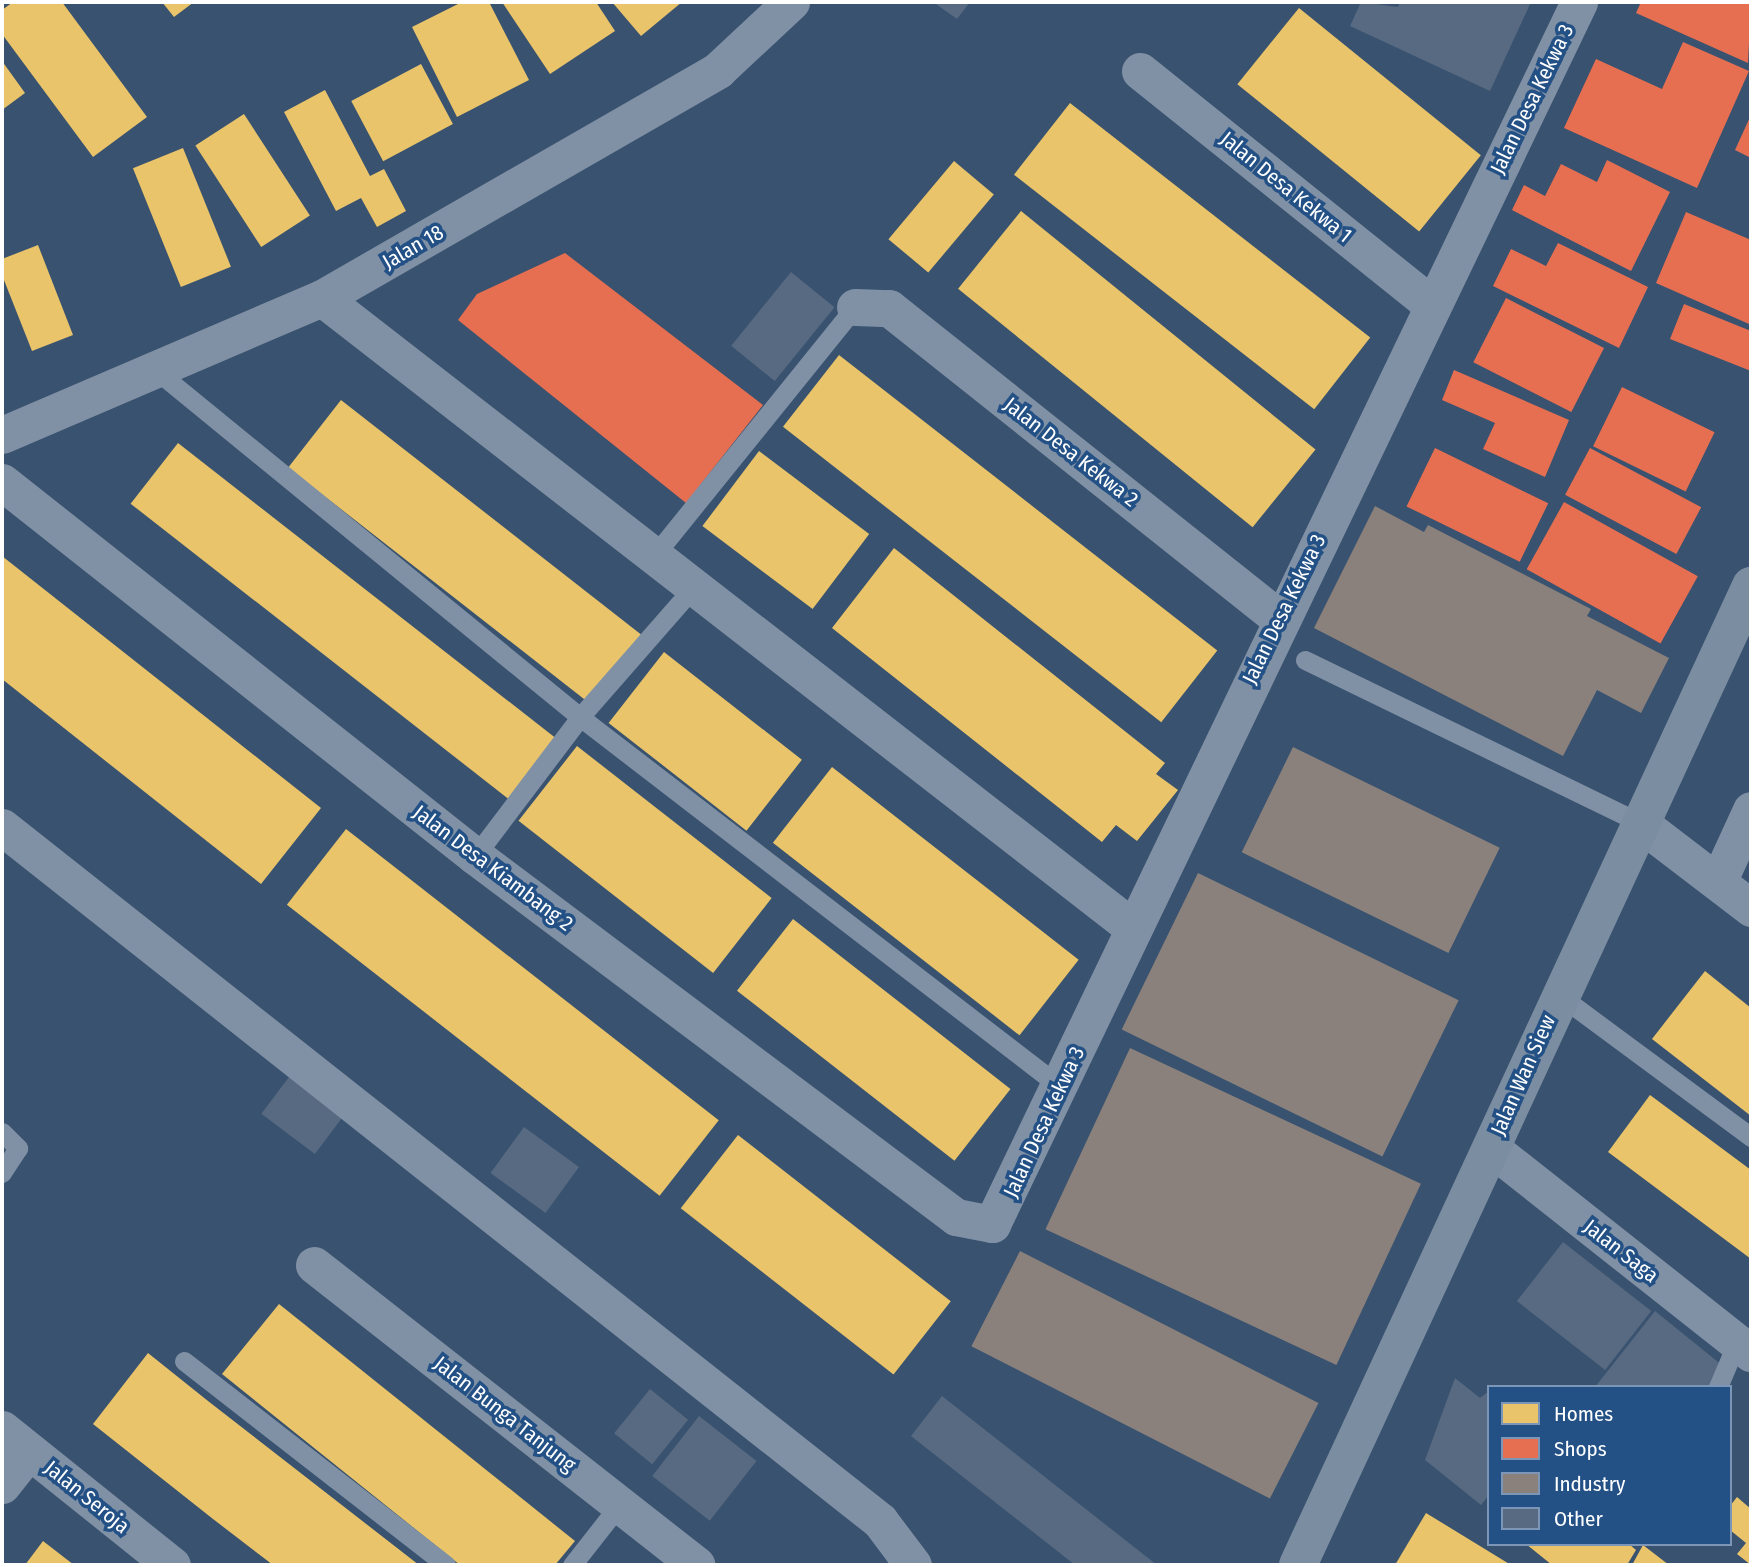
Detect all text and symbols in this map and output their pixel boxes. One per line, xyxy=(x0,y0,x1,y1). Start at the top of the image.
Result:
street label: Jalan Desa Kekwa 3 xyxy=(1485,20,1579,178)
street label: Jalan Desa Kekwa 1 xyxy=(1215,126,1357,248)
street label: Jalan 18 xyxy=(378,220,448,274)
street label: Jalan Desa Kekwa 2 xyxy=(999,392,1143,512)
street label: Jalan Desa Kekwa 3 xyxy=(1237,530,1331,688)
street label: Jalan Desa Kiambang 2 xyxy=(408,800,578,936)
street label: Jalan Wan Siew xyxy=(1485,1011,1561,1139)
street label: Jalan Desa Kekwa 3 xyxy=(998,1043,1090,1201)
street label: Jalan Saga xyxy=(1579,1214,1663,1288)
street label: Jalan Bunga Tanjung xyxy=(429,1351,581,1477)
legend xyxy=(1487,1385,1732,1546)
text: Homes xyxy=(1554,1401,1613,1427)
text: Shops xyxy=(1554,1436,1607,1462)
street label: Jalan Seroja xyxy=(40,1455,134,1539)
text: Industry xyxy=(1554,1471,1625,1497)
text: Other xyxy=(1554,1506,1603,1532)

